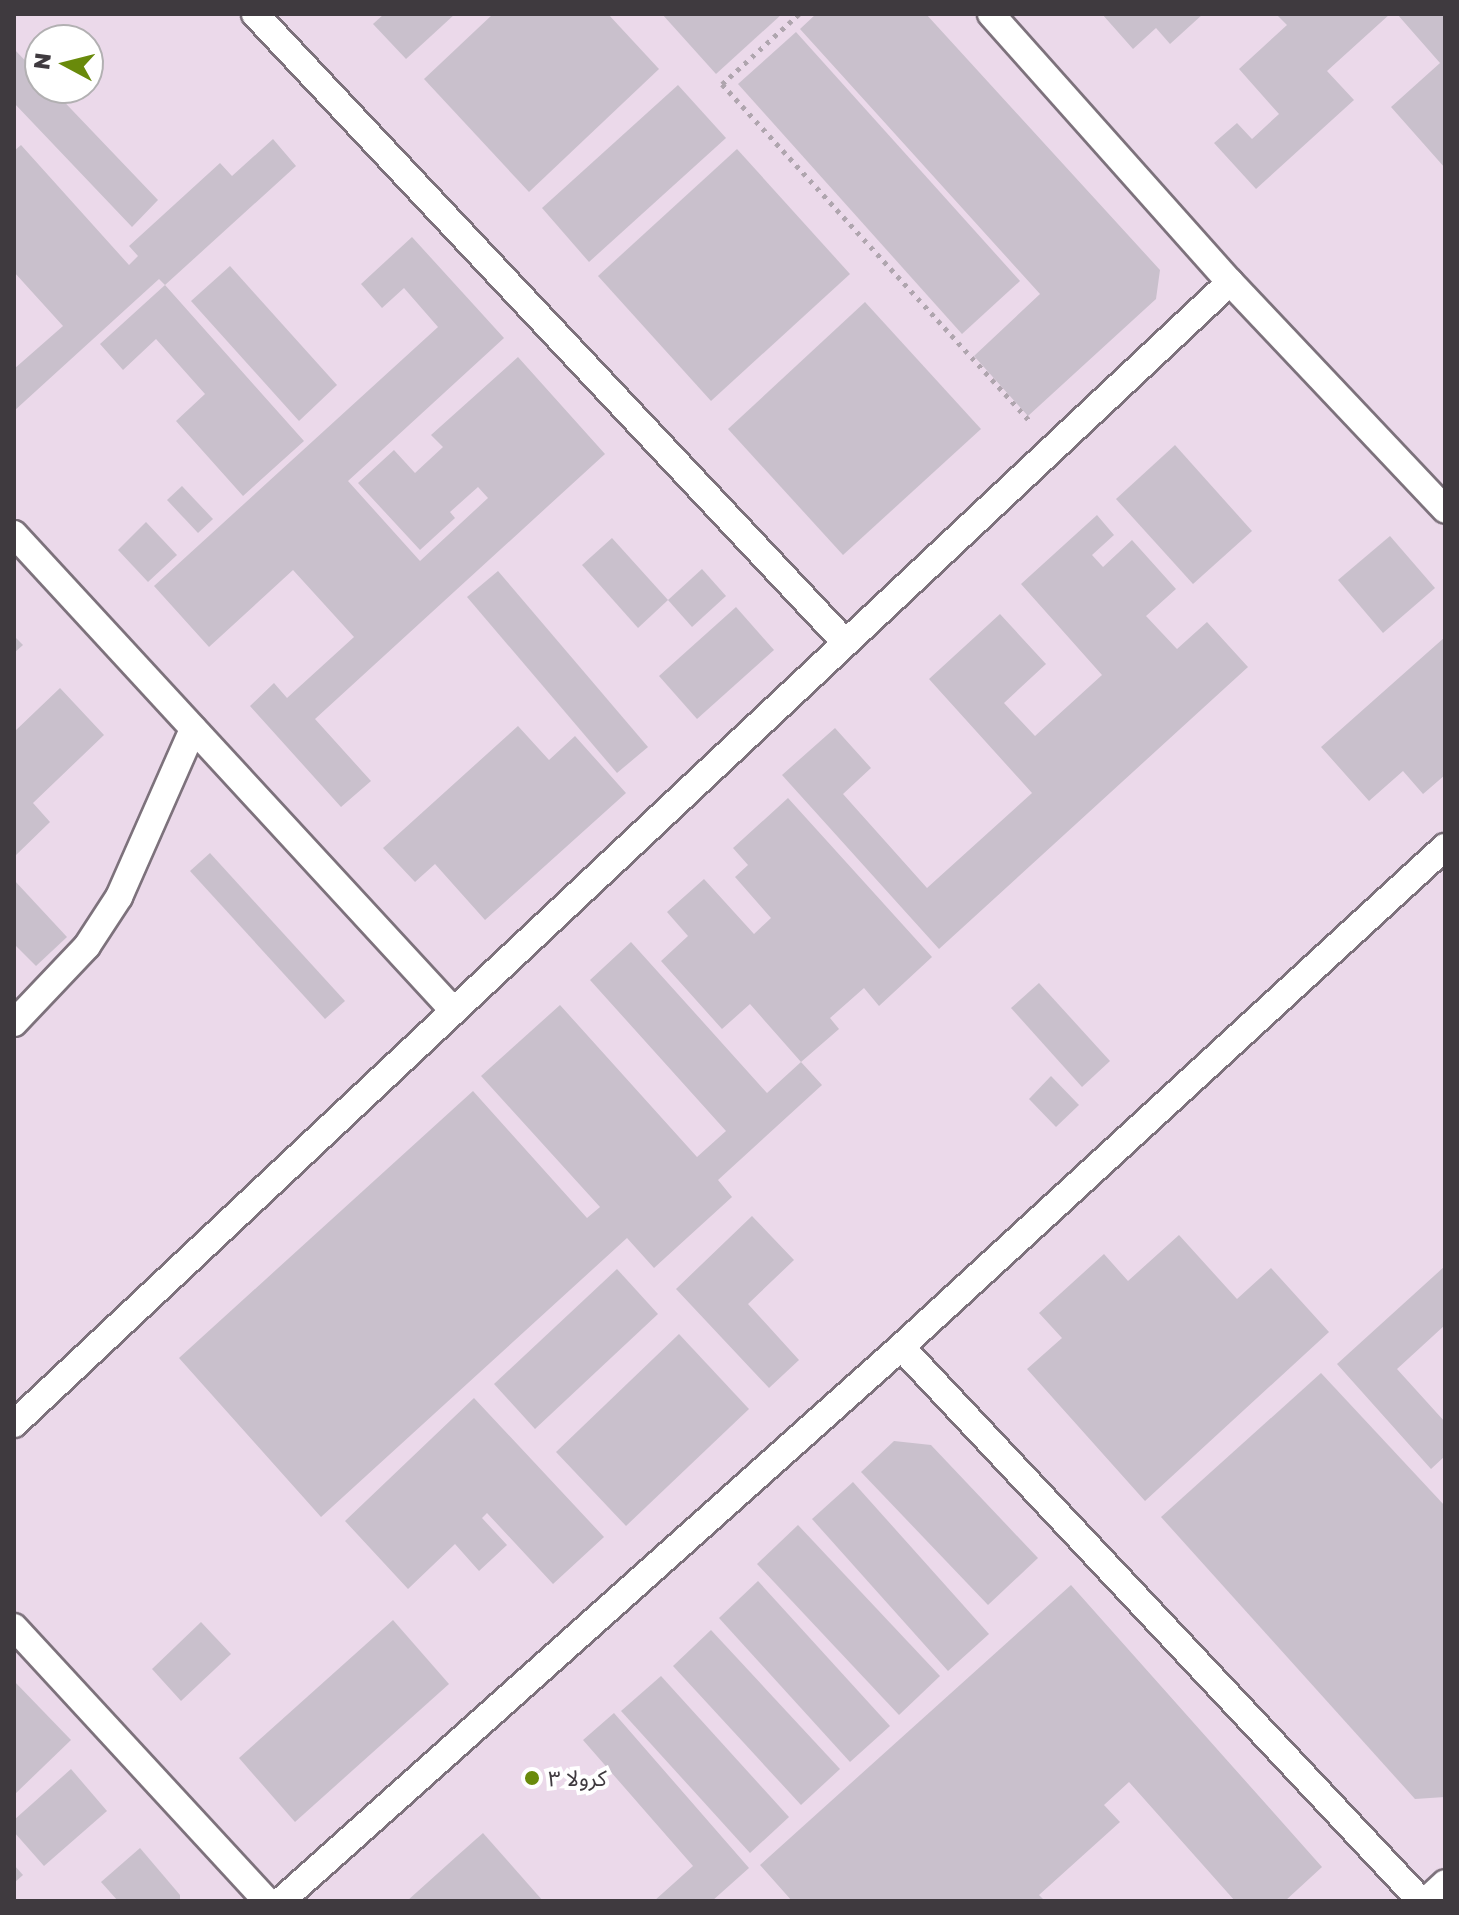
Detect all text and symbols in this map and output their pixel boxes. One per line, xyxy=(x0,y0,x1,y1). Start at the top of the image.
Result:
north arrow xyxy=(24,24,104,104)
text: N xyxy=(27,51,56,71)
place label: كرولا ٣ xyxy=(548,1765,606,1791)
marker: كرولا ٣ xyxy=(523,1769,541,1787)

